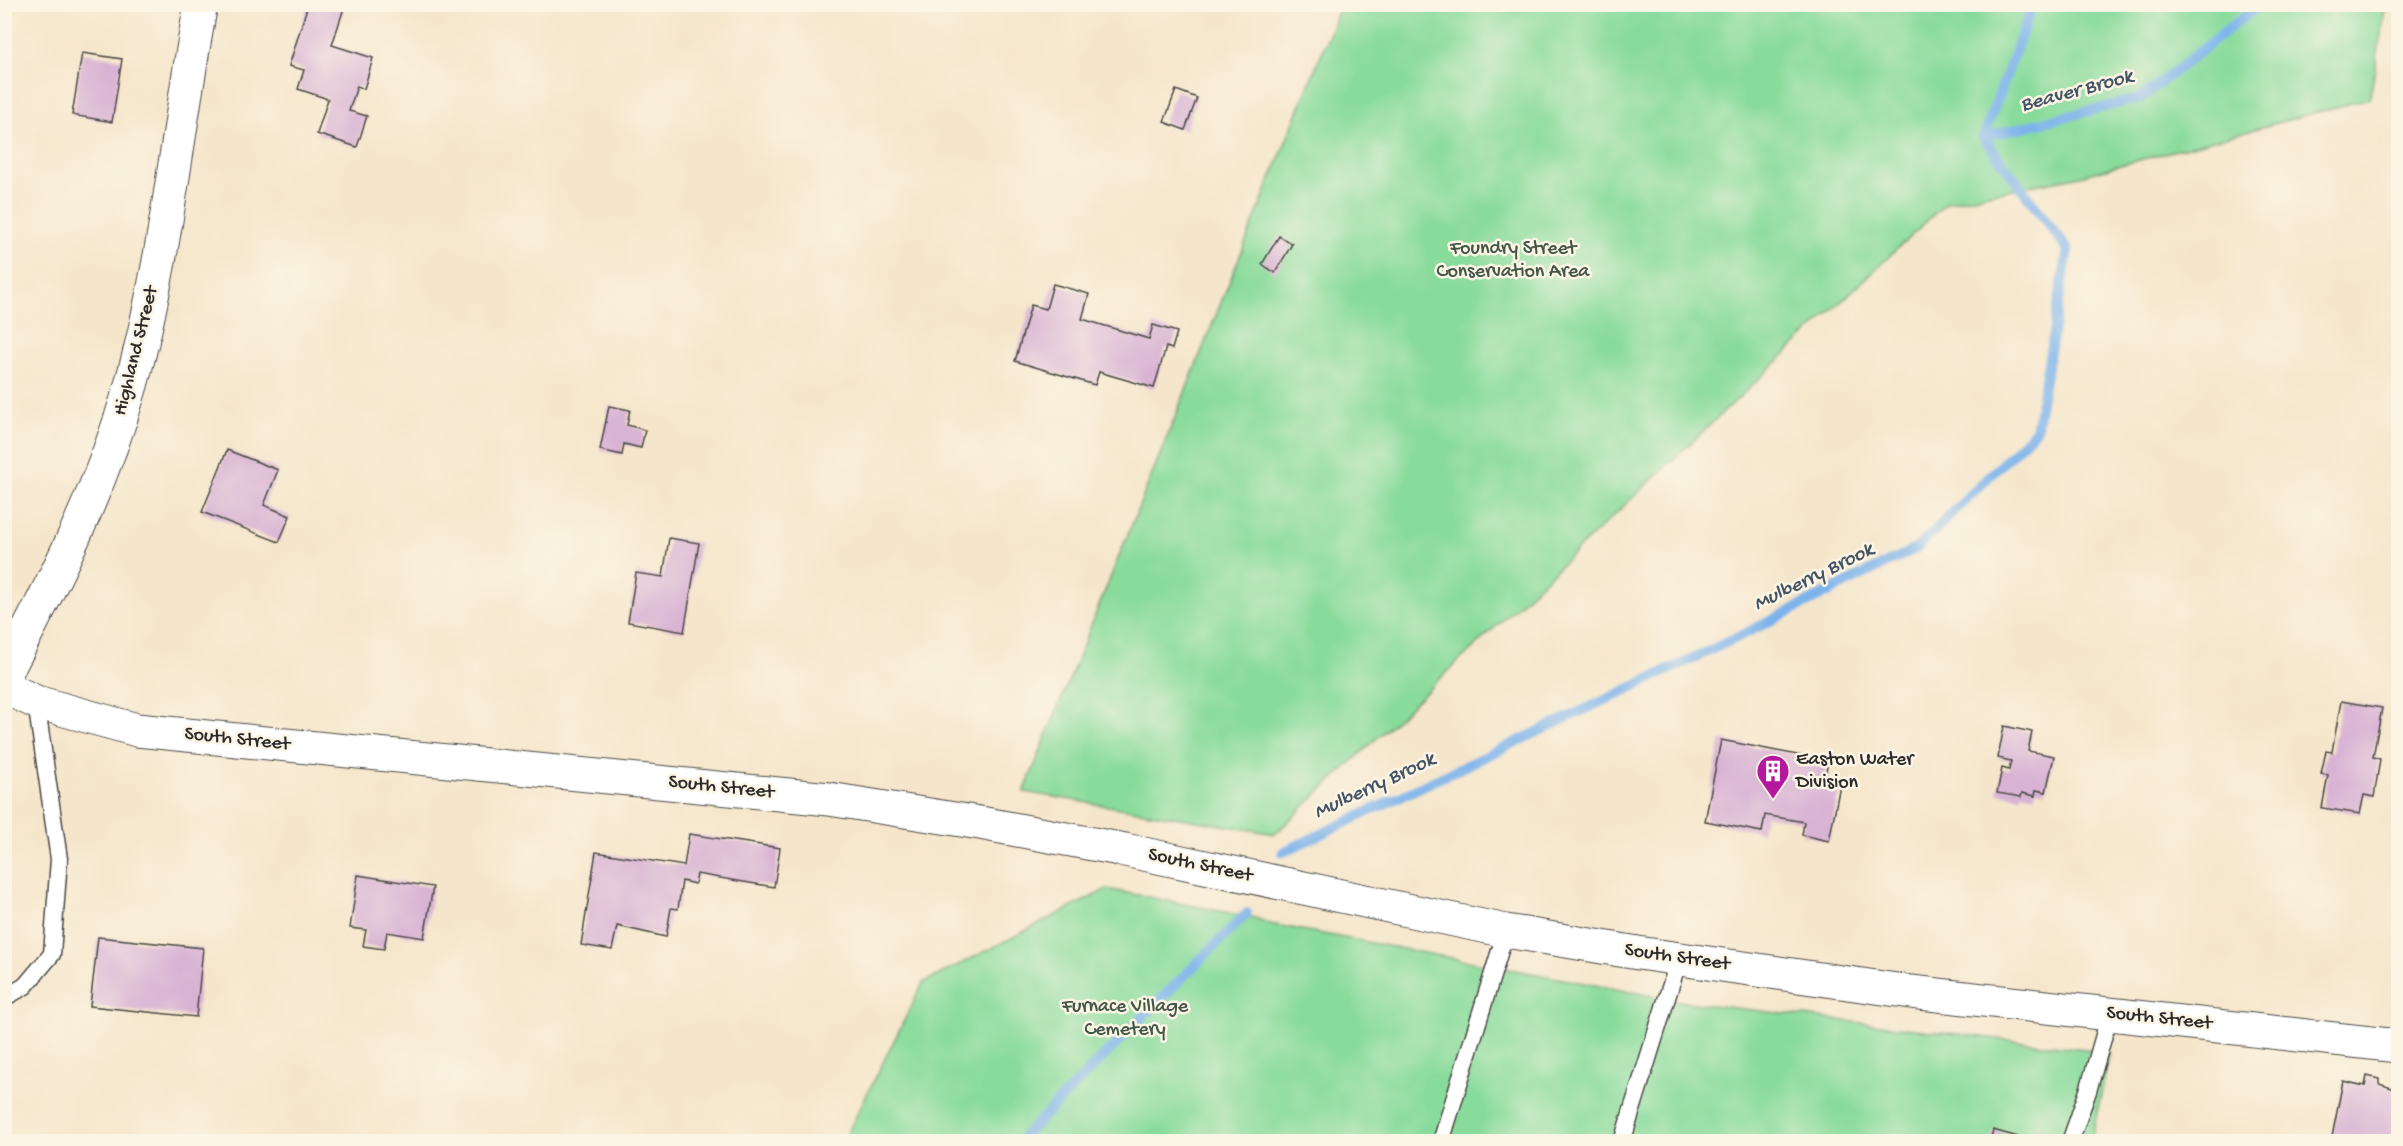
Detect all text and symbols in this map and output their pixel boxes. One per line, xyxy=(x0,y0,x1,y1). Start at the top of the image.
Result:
water label: Beaver Brook xyxy=(2018,64,2138,119)
park label: Foundry Street Conservation Area xyxy=(1437,238,1590,284)
street label: Highland Street xyxy=(110,282,165,418)
water label: Mulberry Brook xyxy=(1750,537,1880,618)
street label: South Street xyxy=(183,723,293,757)
water label: Mulberry Brook xyxy=(1311,747,1442,826)
place label: Easton Water Division xyxy=(1794,749,1915,795)
building icon: Easton Water Division xyxy=(1755,753,1791,800)
street label: South Street xyxy=(667,771,777,805)
street label: South Street xyxy=(1146,844,1256,889)
street label: South Street xyxy=(1623,939,1733,977)
park label: Furnace Village Cemetery xyxy=(1061,996,1189,1042)
street label: South Street xyxy=(2105,1002,2215,1036)

